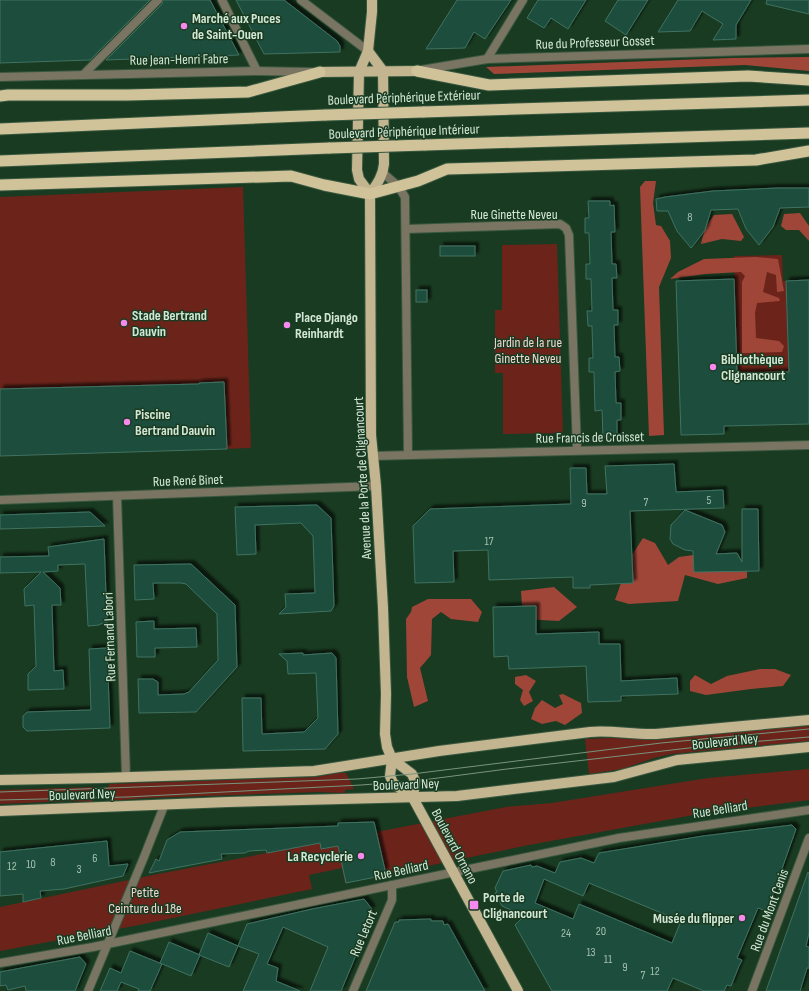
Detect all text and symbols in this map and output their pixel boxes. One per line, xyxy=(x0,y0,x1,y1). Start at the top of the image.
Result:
place label: Marché aux Puces de Saint-Ouen xyxy=(192,10,281,43)
marker: Marché aux Puces de Saint-Ouen xyxy=(179,21,189,31)
street label: Rue du Professeur Gosset xyxy=(535,32,655,53)
street label: Rue Jean-Henri Fabre xyxy=(130,50,228,69)
street label: Boulevard Périphérique Extérieur xyxy=(327,86,481,109)
street label: Boulevard Périphérique Intérieur xyxy=(328,120,480,143)
street label: Rue Ginette Neveu xyxy=(470,206,558,223)
house number: 8 xyxy=(687,210,693,225)
place label: Stade Bertrand Dauvin xyxy=(132,307,207,340)
place label: Place Django Reinhardt xyxy=(295,309,358,342)
marker: Stade Bertrand Dauvin xyxy=(119,318,129,328)
marker: Place Django Reinhardt xyxy=(282,320,292,330)
park label: Jardin de la rue Ginette Neveu xyxy=(493,334,562,367)
place label: Bibliothèque Clignancourt xyxy=(721,351,786,384)
marker: Bibliothèque Clignancourt xyxy=(708,362,718,372)
street label: Avenue de la Porte de Clignancourt xyxy=(350,396,375,561)
place label: Piscine Bertrand Dauvin xyxy=(135,406,215,439)
marker: Piscine Bertrand Dauvin xyxy=(122,417,132,427)
street label: Rue Francis de Croisset xyxy=(536,428,644,447)
street label: Rue René Binet xyxy=(152,471,224,490)
house number: 5 xyxy=(707,493,712,508)
house number: 7 xyxy=(644,495,649,510)
house number: 9 xyxy=(581,496,587,511)
house number: 17 xyxy=(485,534,494,549)
street label: Rue Fernand Labori xyxy=(99,592,120,682)
street label: Boulevard Ney xyxy=(691,730,760,753)
street label: Boulevard Ney xyxy=(372,775,440,794)
street label: Boulevard Ney xyxy=(48,785,116,804)
street label: Rue Belliard xyxy=(692,797,749,822)
street label: Boulevard Ornano xyxy=(428,806,482,887)
place label: La Recyclerie xyxy=(287,848,353,865)
house number: 6 xyxy=(92,851,98,866)
marker: La Recyclerie xyxy=(356,851,366,861)
house number: 8 xyxy=(50,855,56,870)
street label: Rue Belliard xyxy=(372,856,430,885)
house number: 10 xyxy=(26,857,36,872)
house number: 12 xyxy=(7,859,17,874)
house number: 3 xyxy=(76,862,82,877)
street label: Rue du Mont Cenis xyxy=(747,867,792,954)
park label: Petite Ceinture du 18e xyxy=(108,884,182,917)
place label: Porte de Clignancourt xyxy=(483,889,548,922)
marker: Porte de Clignancourt xyxy=(468,899,480,911)
street label: Rue Letort xyxy=(346,907,381,959)
place label: Musée du flipper xyxy=(653,910,735,927)
marker: Musée du flipper xyxy=(737,913,747,923)
street label: Rue Belliard xyxy=(55,922,113,949)
house number: 20 xyxy=(596,924,606,939)
house number: 24 xyxy=(561,926,571,941)
house number: 13 xyxy=(586,945,596,960)
house number: 11 xyxy=(604,952,613,967)
house number: 9 xyxy=(622,960,628,975)
house number: 12 xyxy=(650,964,660,979)
house number: 7 xyxy=(641,968,646,983)

